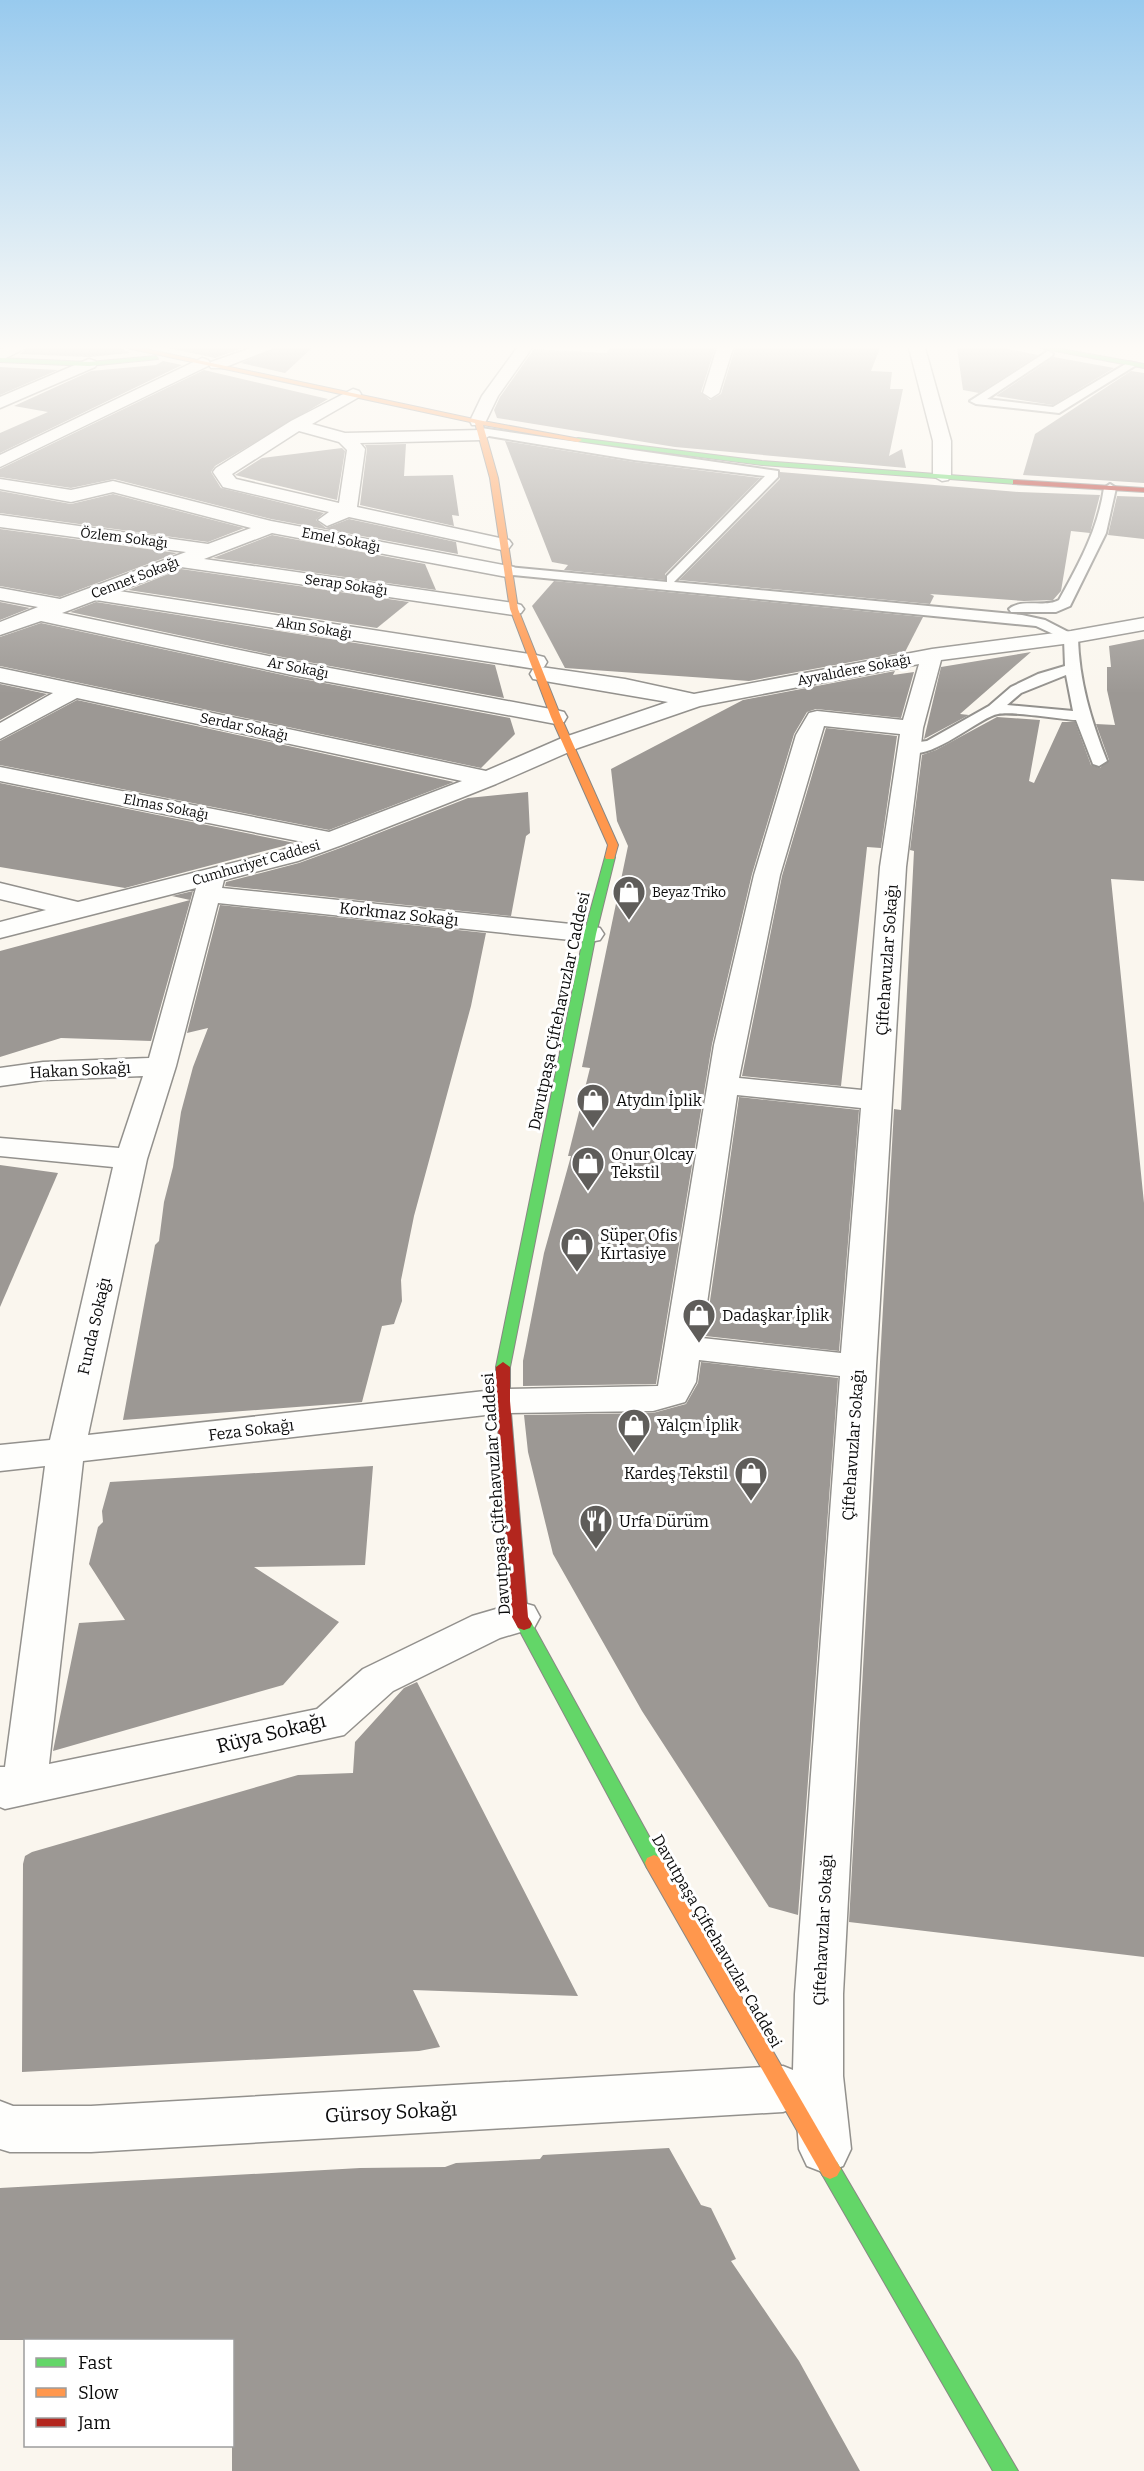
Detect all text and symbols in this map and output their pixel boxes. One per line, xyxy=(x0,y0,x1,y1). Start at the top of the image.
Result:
street label: Özlem Sokağı xyxy=(79,524,169,552)
street label: Emel Sokağı xyxy=(300,524,382,556)
street label: Cennet Sokağı xyxy=(89,553,181,603)
street label: Serap Sokağı xyxy=(303,571,389,599)
street label: Akın Sokağı xyxy=(275,614,353,642)
street label: Ayvalıdere Sokağı xyxy=(796,651,912,689)
street label: Ar Sokağı xyxy=(266,654,330,682)
street label: Serdar Sokağı xyxy=(198,709,290,745)
street label: Elmas Sokağı xyxy=(122,790,210,824)
street label: Cumhuriyet Caddesi xyxy=(190,837,322,889)
shop icon: Beyaz Triko xyxy=(611,874,647,921)
street label: Çiftehavuzlar Sokağı xyxy=(872,883,902,1036)
place label: Beyaz Triko xyxy=(652,884,726,901)
street label: Davutpaşa Çiftehavuzlar Caddesi xyxy=(524,890,594,1132)
street label: Korkmaz Sokağı xyxy=(338,898,460,930)
street label: Hakan Sokağı xyxy=(29,1058,131,1082)
shop icon: Atydın İplik xyxy=(575,1082,611,1129)
place label: Atydın İplik xyxy=(616,1091,702,1110)
shop icon: Onur Olcay Tekstil xyxy=(570,1145,606,1192)
place label: Onur Olcay Tekstil xyxy=(611,1145,695,1182)
shop icon: Süper Ofis Kırtasiye xyxy=(559,1226,595,1273)
place label: Süper Ofis Kırtasiye xyxy=(600,1226,678,1263)
street label: Funda Sokağı xyxy=(74,1275,115,1377)
shop icon: Dadaşkar İplik xyxy=(681,1297,717,1344)
place label: Dadaşkar İplik xyxy=(722,1306,829,1325)
street label: Çiftehavuzlar Sokağı xyxy=(838,1368,868,1521)
street label: Davutpaşa Çiftehavuzlar Caddesi xyxy=(478,1372,514,1616)
shop icon: Yalçın İplik xyxy=(616,1407,652,1454)
street label: Feza Sokağı xyxy=(207,1415,295,1445)
place label: Yalçın İplik xyxy=(657,1416,739,1435)
shop icon: Kardeş Tekstil xyxy=(733,1455,769,1502)
place label: Kardeş Tekstil xyxy=(624,1464,728,1483)
restaurant icon: Urfa Dürüm xyxy=(578,1503,614,1550)
place label: Urfa Dürüm xyxy=(619,1512,709,1531)
street label: Rüya Sokağı xyxy=(214,1708,328,1758)
street label: Davutpaşa Çiftehavuzlar Caddesi xyxy=(648,1831,786,2051)
street label: Çiftehavuzlar Sokağı xyxy=(810,1854,836,2006)
street label: Gürsoy Sokağı xyxy=(324,2097,458,2127)
legend xyxy=(24,2339,234,2447)
text: Fast xyxy=(78,2352,113,2374)
text: Slow xyxy=(78,2382,119,2404)
text: Jam xyxy=(77,2412,111,2434)

